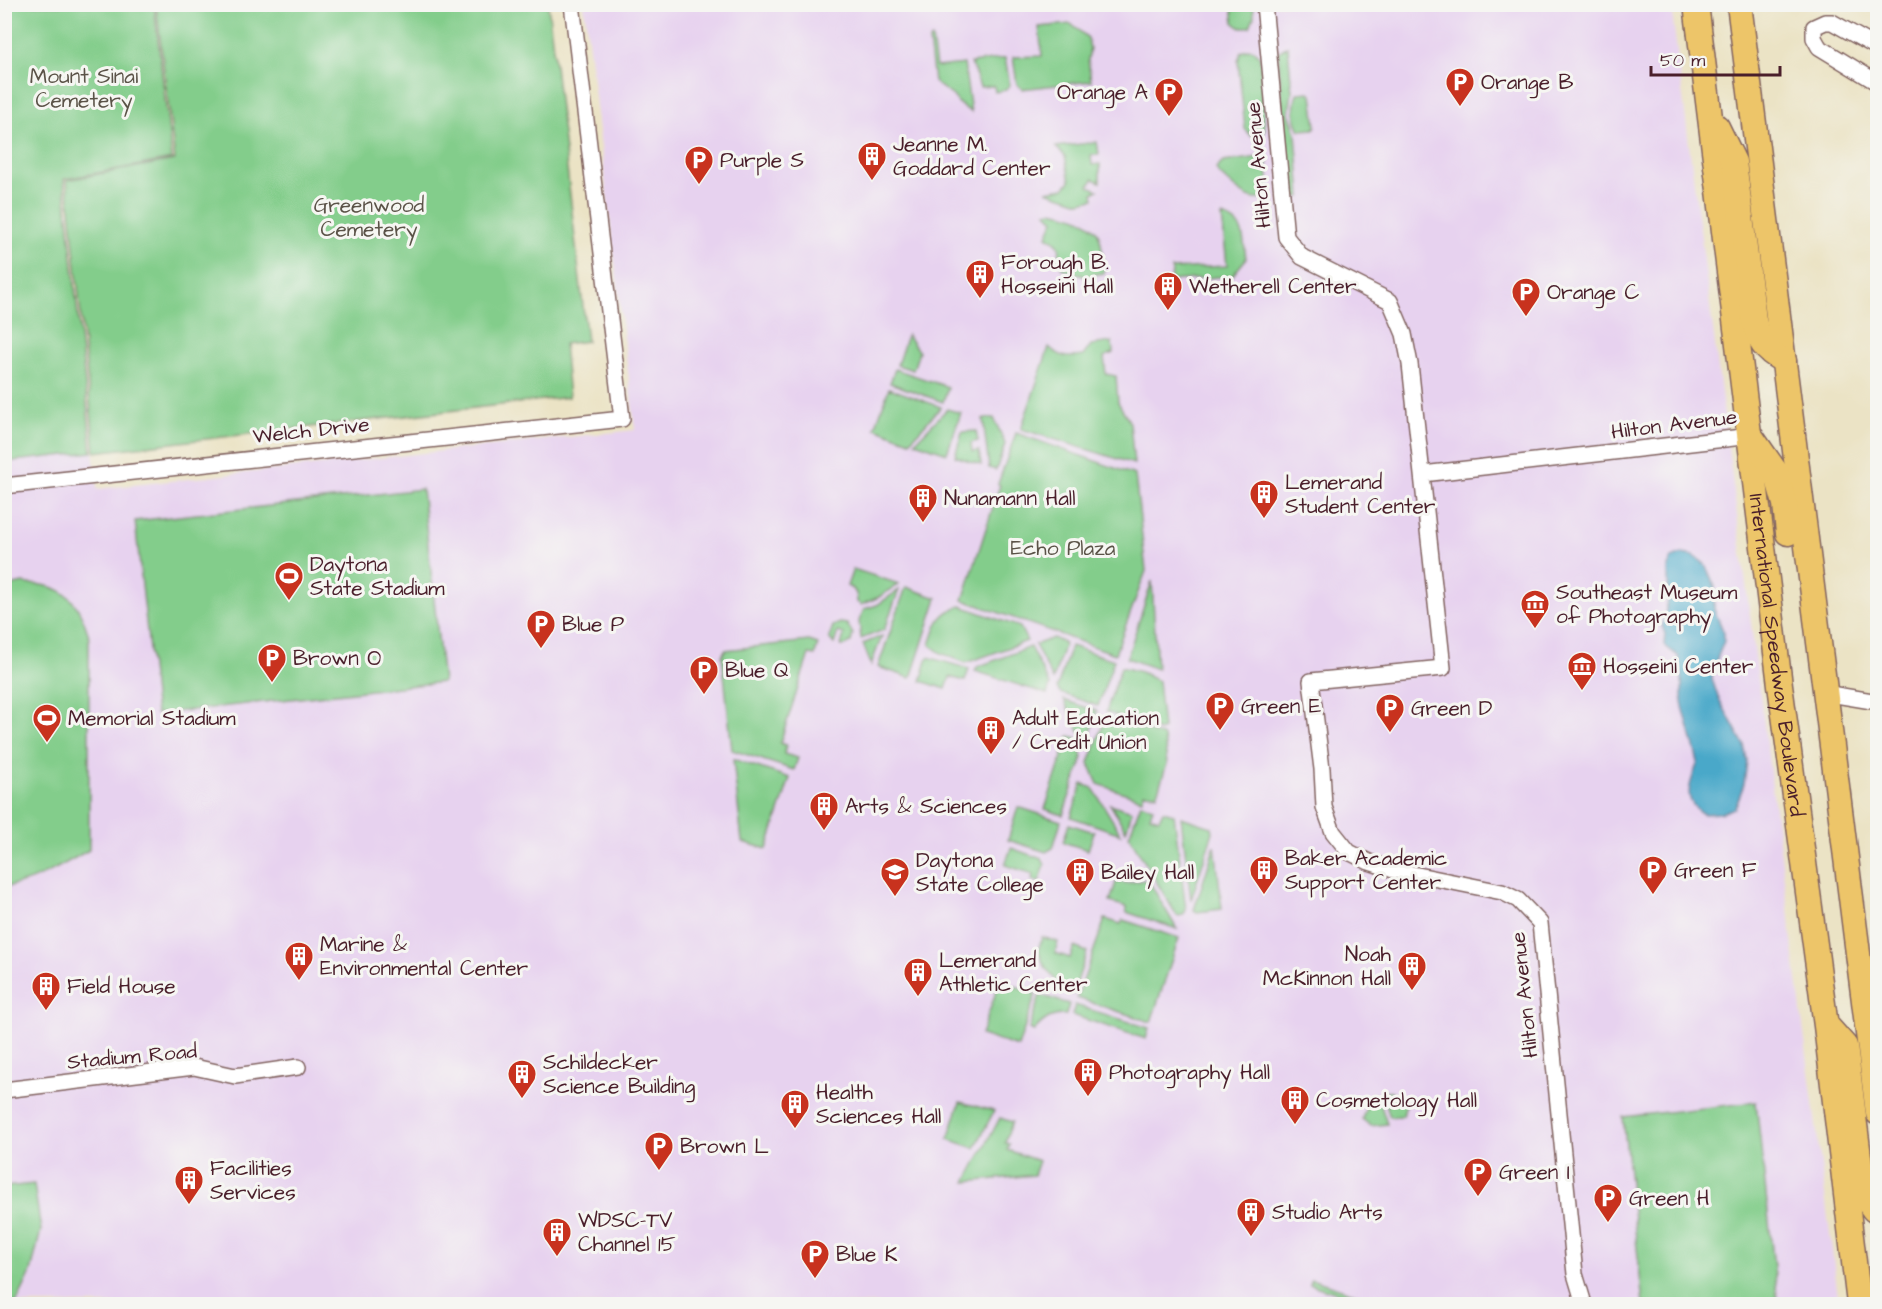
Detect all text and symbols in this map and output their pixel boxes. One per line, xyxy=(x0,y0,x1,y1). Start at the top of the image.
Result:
scale bar xyxy=(1651,39,1780,77)
text: 50 m xyxy=(1660,48,1705,73)
park label: Mount Sinai Cemetery xyxy=(30,62,138,117)
parking icon: Orange B xyxy=(1444,66,1476,108)
place label: Orange B xyxy=(1481,68,1573,99)
parking icon: Orange A xyxy=(1153,76,1185,118)
place label: Orange A xyxy=(1057,78,1149,109)
street label: Hilton Avenue xyxy=(1239,101,1278,229)
place label: Jeanne M. Goddard Center xyxy=(893,130,1051,183)
building icon: Jeanne M. Goddard Center xyxy=(856,140,888,182)
parking icon: Purple S xyxy=(683,144,715,186)
place label: Purple S xyxy=(720,146,804,176)
park label: Greenwood Cemetery xyxy=(314,191,425,246)
place label: Forough B. Hosseini Hall xyxy=(1001,248,1113,301)
building icon: Forough B. Hosseini Hall xyxy=(964,258,996,300)
building icon: Wetherell Center xyxy=(1152,270,1184,312)
place label: Wetherell Center xyxy=(1189,272,1357,301)
parking icon: Orange C xyxy=(1510,276,1542,318)
place label: Orange C xyxy=(1547,278,1639,309)
street label: Hilton Avenue xyxy=(1609,402,1739,447)
street label: Welch Drive xyxy=(251,410,371,451)
place label: Lemerand Student Center xyxy=(1285,468,1436,521)
building icon: Lemerand Student Center xyxy=(1248,478,1280,520)
building icon: Nunamann Hall xyxy=(907,482,939,524)
place label: Nunamann Hall xyxy=(944,484,1075,513)
street label: International Speedway Boulevard xyxy=(1742,492,1812,818)
park label: Echo Plaza xyxy=(1011,534,1116,563)
place label: Daytona State Stadium xyxy=(310,550,445,603)
sports icon: Daytona State Stadium xyxy=(273,560,305,602)
place label: Southeast Museum of Photography xyxy=(1556,578,1738,633)
museum icon: Southeast Museum of Photography xyxy=(1519,588,1551,630)
parking icon: Blue P xyxy=(525,608,557,650)
place label: Blue P xyxy=(562,610,625,639)
parking icon: Brown O xyxy=(256,642,288,684)
place label: Brown O xyxy=(293,644,381,673)
museum icon: Hosseini Center xyxy=(1566,650,1598,692)
place label: Hosseini Center xyxy=(1603,652,1754,681)
parking icon: Blue Q xyxy=(688,654,720,696)
place label: Blue Q xyxy=(725,656,789,685)
parking icon: Green E xyxy=(1204,690,1236,732)
place label: Green E xyxy=(1241,692,1322,721)
parking icon: Green D xyxy=(1374,692,1406,734)
place label: Green D xyxy=(1411,694,1493,723)
sports icon: Memorial Stadium xyxy=(31,702,63,744)
place label: Memorial Stadium xyxy=(68,704,236,733)
place label: Adult Education / Credit Union xyxy=(1012,704,1159,757)
building icon: Adult Education / Credit Union xyxy=(975,714,1007,756)
building icon: Arts & Sciences xyxy=(808,790,840,832)
place label: Arts & Sciences xyxy=(845,792,1007,821)
place label: Baker Academic Support Center xyxy=(1285,844,1447,898)
place label: Daytona State College xyxy=(916,846,1044,901)
building icon: Baker Academic Support Center xyxy=(1248,854,1280,896)
parking icon: Green F xyxy=(1637,854,1669,896)
school or university icon: Daytona State College xyxy=(879,856,911,898)
building icon: Bailey Hall xyxy=(1064,856,1096,898)
place label: Green F xyxy=(1674,856,1757,885)
place label: Bailey Hall xyxy=(1101,858,1194,889)
place label: Marine & Environmental Center xyxy=(320,930,529,983)
street label: Hilton Avenue xyxy=(1503,930,1546,1059)
building icon: Marine & Environmental Center xyxy=(283,940,315,982)
place label: Noah McKinnon Hall xyxy=(1263,940,1392,993)
place label: Lemerand Athletic Center xyxy=(939,946,1088,999)
building icon: Noah McKinnon Hall xyxy=(1396,950,1428,992)
building icon: Lemerand Athletic Center xyxy=(902,956,934,998)
building icon: Field House xyxy=(30,970,62,1012)
place label: Field House xyxy=(67,972,176,1001)
street label: Stadium Road xyxy=(66,1036,198,1077)
place label: Schildecker Science Building xyxy=(543,1048,695,1103)
building icon: Photography Hall xyxy=(1072,1056,1104,1098)
building icon: Schildecker Science Building xyxy=(506,1058,538,1100)
place label: Photography Hall xyxy=(1109,1058,1270,1089)
place label: Health Sciences Hall xyxy=(816,1078,941,1131)
building icon: Cosmetology Hall xyxy=(1279,1084,1311,1126)
place label: Cosmetology Hall xyxy=(1316,1086,1477,1117)
building icon: Health Sciences Hall xyxy=(779,1088,811,1130)
parking icon: Brown L xyxy=(643,1130,675,1172)
place label: Brown L xyxy=(680,1132,769,1161)
place label: Facilities Services xyxy=(210,1154,296,1207)
parking icon: Green I xyxy=(1462,1156,1494,1198)
place label: Green I xyxy=(1499,1158,1570,1187)
building icon: Facilities Services xyxy=(173,1164,205,1206)
parking icon: Green H xyxy=(1592,1182,1624,1224)
place label: Green H xyxy=(1629,1184,1710,1213)
building icon: Studio Arts xyxy=(1235,1196,1267,1238)
place label: Studio Arts xyxy=(1272,1198,1383,1227)
place label: WDSC-TV Channel 15 xyxy=(578,1206,676,1259)
building icon: WDSC-TV Channel 15 xyxy=(541,1216,573,1258)
parking icon: Blue K xyxy=(799,1238,831,1280)
place label: Blue K xyxy=(836,1240,898,1269)

